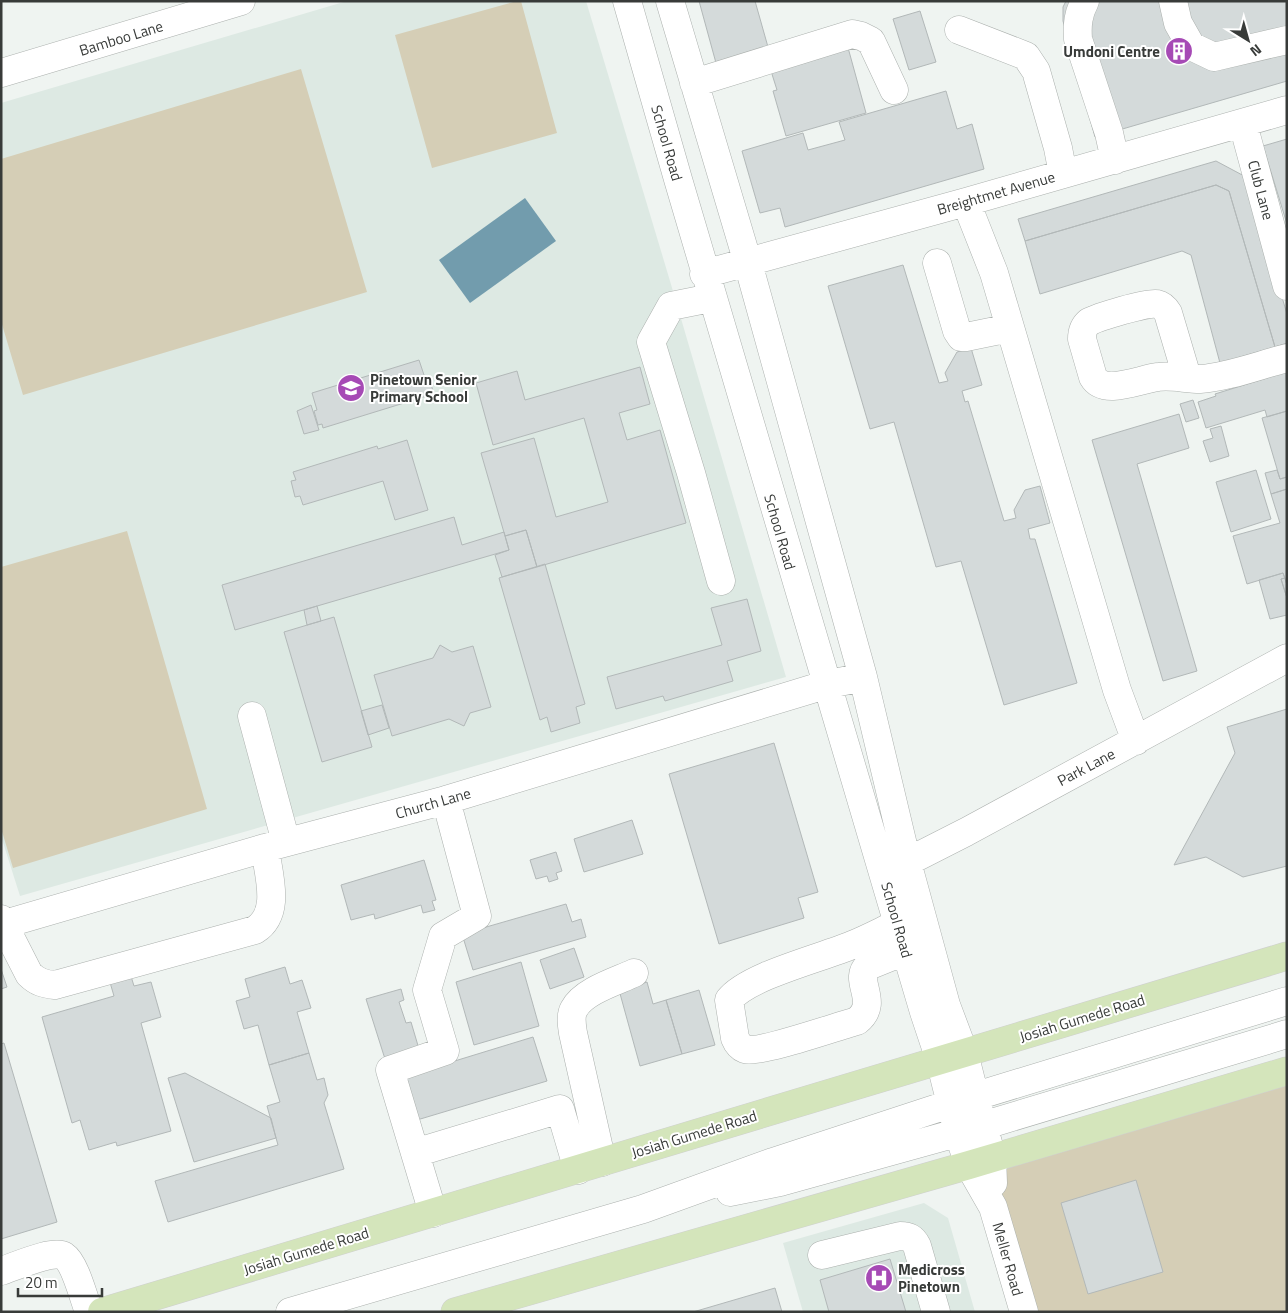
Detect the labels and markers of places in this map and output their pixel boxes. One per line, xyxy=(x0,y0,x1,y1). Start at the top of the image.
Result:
building icon: Umdoni Centre xyxy=(1164,36,1194,66)
place label: Umdoni Centre xyxy=(1063,40,1160,63)
place label: Pinetown Senior Primary School xyxy=(370,368,477,408)
school or university icon: Pinetown Senior Primary School xyxy=(336,373,366,403)
place label: Medicross Pinetown xyxy=(898,1258,965,1298)
hospital icon: Medicross Pinetown xyxy=(864,1263,894,1293)

